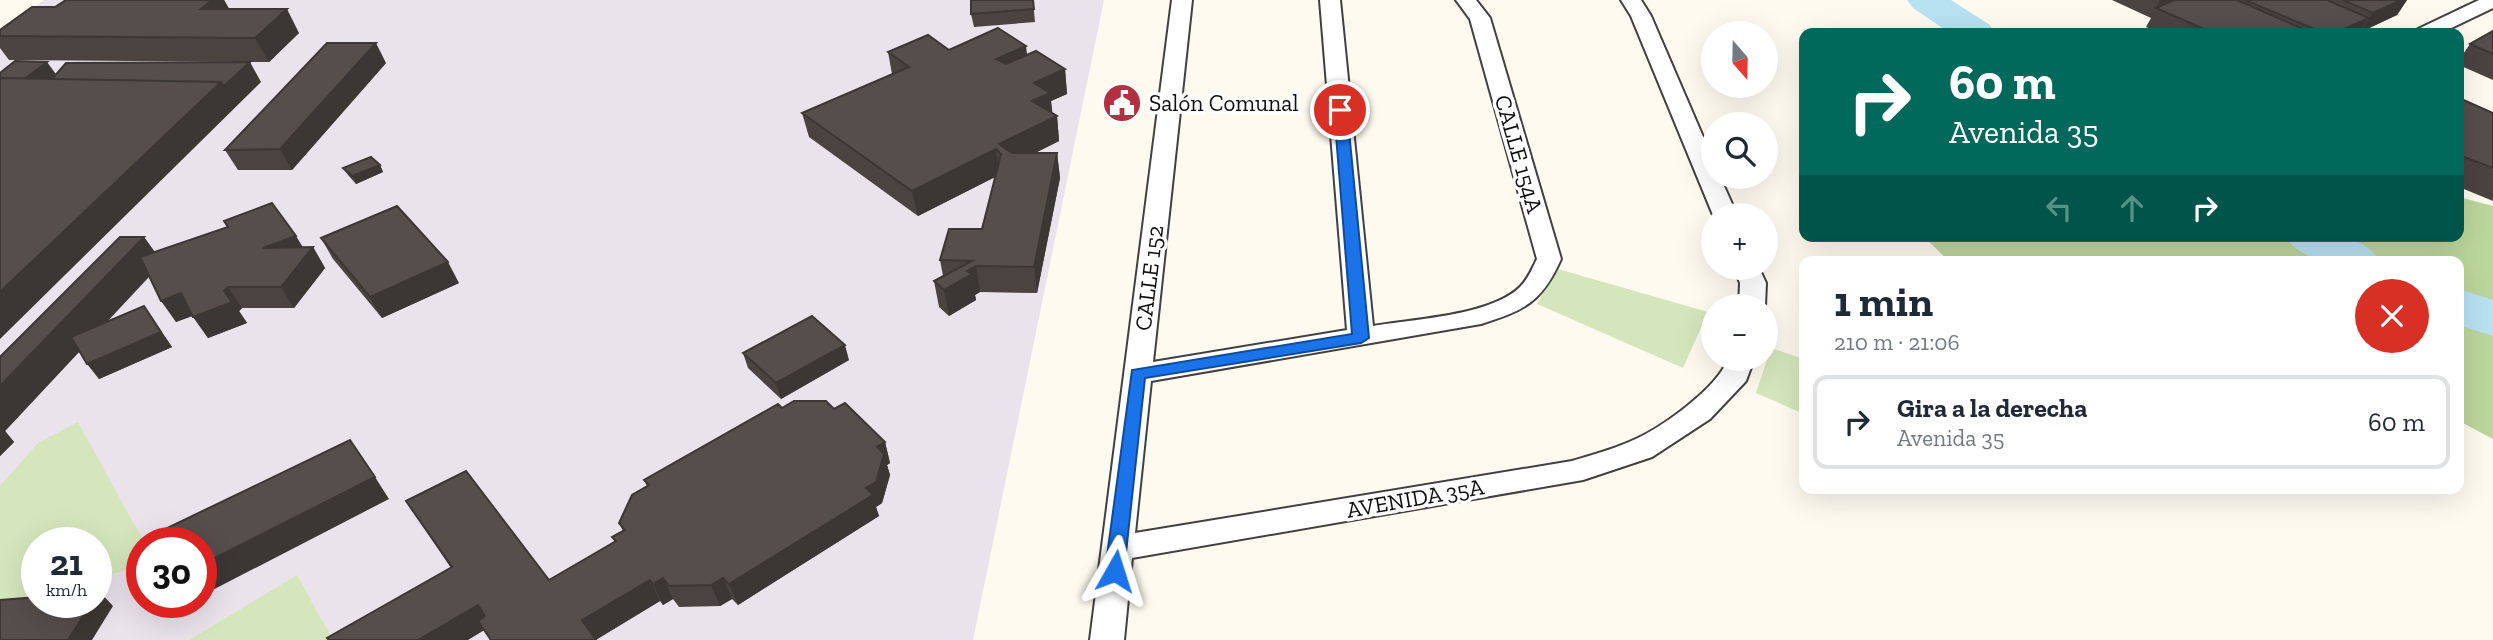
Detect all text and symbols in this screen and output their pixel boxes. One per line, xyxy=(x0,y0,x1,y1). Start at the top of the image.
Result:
north arrow xyxy=(1701,21,1778,98)
map controls xyxy=(1701,21,1778,371)
text: 60 m xyxy=(1949,53,2056,112)
icon: right xyxy=(1834,56,1925,147)
pin xyxy=(1310,80,1370,140)
public building icon: Salón Comunal xyxy=(1101,82,1143,124)
place label: Salón Comunal xyxy=(1149,89,1299,117)
icon: arrive xyxy=(1321,91,1359,129)
street label: CALLE 154A xyxy=(1489,92,1550,217)
button: search xyxy=(1701,112,1778,189)
text: Avenida 35 xyxy=(1949,113,2099,151)
icon: left xyxy=(2040,189,2078,227)
icon: ahead xyxy=(2113,189,2151,227)
icon: right xyxy=(2186,189,2224,227)
button: + xyxy=(1701,203,1778,280)
street label: CALLE 152 xyxy=(1129,224,1169,332)
text: 1 min xyxy=(1834,276,1933,327)
button: close xyxy=(2355,279,2429,353)
button: − xyxy=(1701,294,1778,371)
text: 210 m · 21:06 xyxy=(1834,328,1960,356)
text: Gira a la derecha xyxy=(1897,392,2087,424)
icon: right xyxy=(1838,403,1876,441)
text: 60 m xyxy=(2368,406,2425,438)
text: Avenida 35 xyxy=(1897,424,2005,452)
street label: AVENIDA 35A xyxy=(1344,472,1487,524)
speed limit sign: 30 xyxy=(126,527,217,618)
position arrow xyxy=(1078,534,1152,608)
text: 21 xyxy=(50,542,83,584)
text: km/h xyxy=(46,579,87,601)

